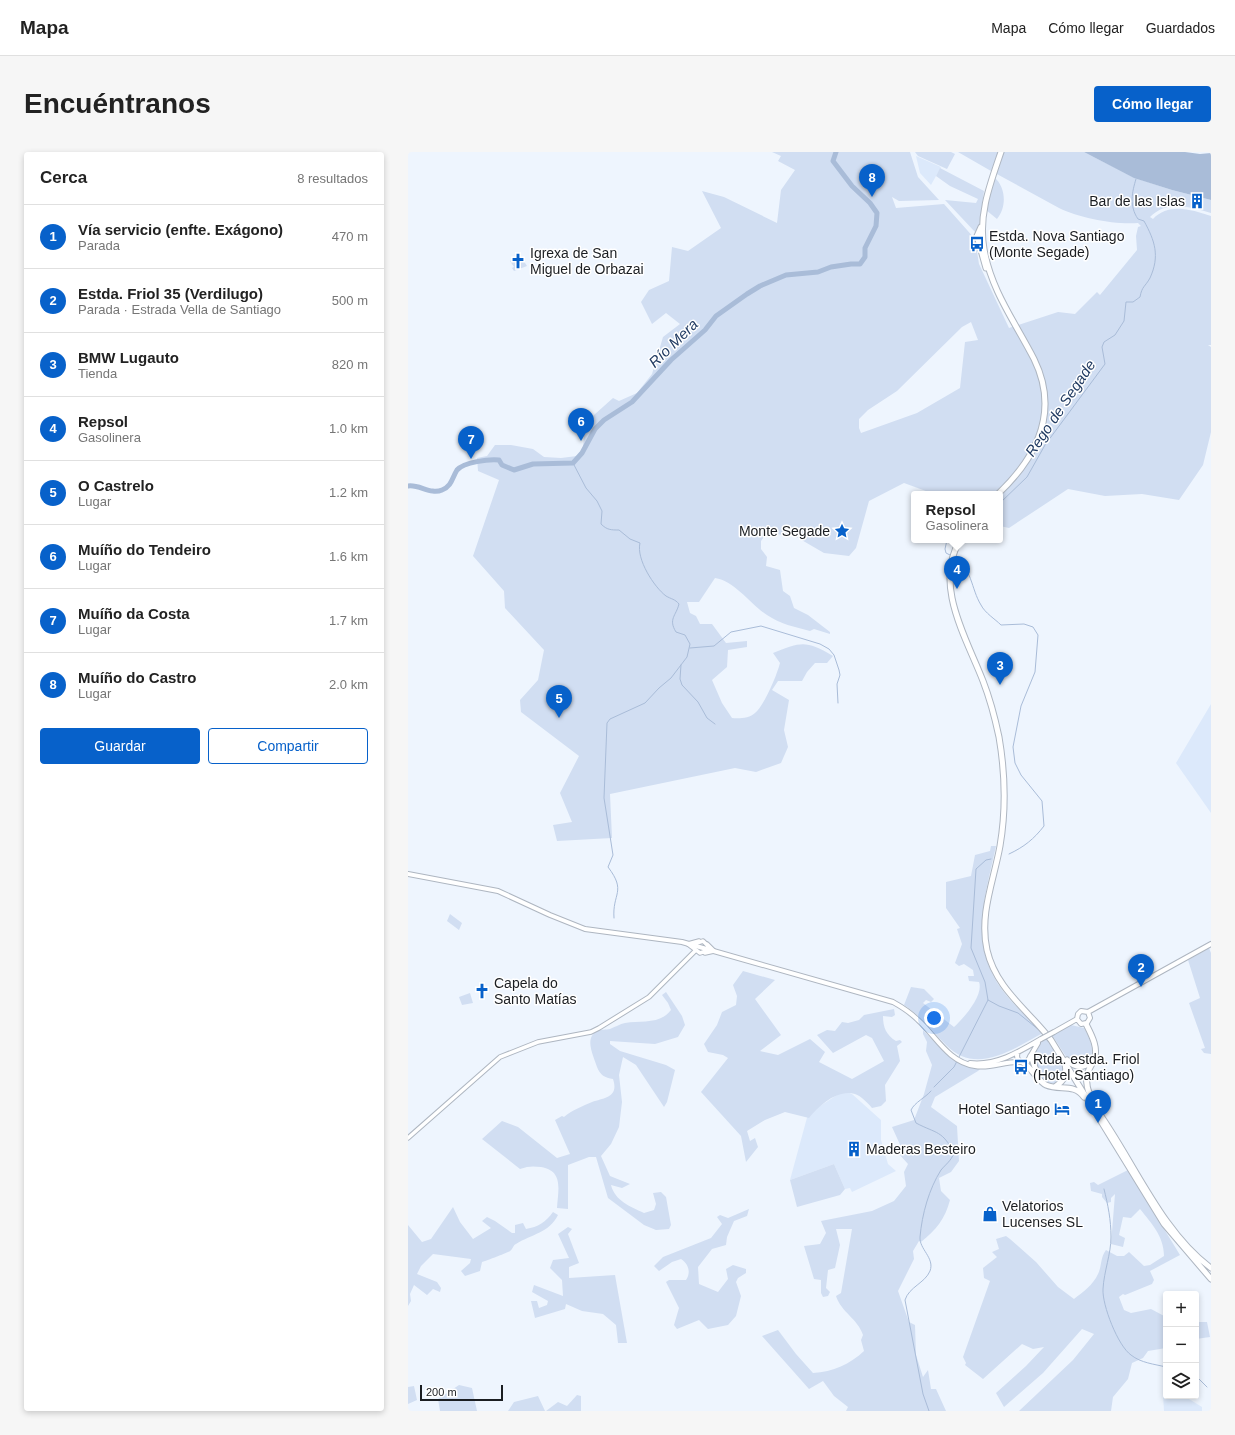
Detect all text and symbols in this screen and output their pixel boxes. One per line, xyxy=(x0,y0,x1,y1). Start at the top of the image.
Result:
text: Mapa xyxy=(20,17,69,38)
text: Mapa xyxy=(991,20,1026,36)
text: Cómo llegar xyxy=(1048,20,1124,36)
text: Guardados xyxy=(1146,20,1215,36)
button: Cómo llegar xyxy=(1094,86,1211,122)
text: Encuéntranos xyxy=(24,88,211,119)
pin: 8 xyxy=(859,164,885,197)
text: Cerca xyxy=(40,168,87,187)
text: 8 resultados xyxy=(297,171,368,186)
building icon: Bar de las Islas xyxy=(1188,192,1206,210)
place label: Bar de las Islas xyxy=(1089,193,1185,209)
text: Vía servicio (enfte. Exágono) xyxy=(78,221,283,238)
place label: Estda. Nova Santiago (Monte Segade) xyxy=(989,228,1125,260)
text: 1 xyxy=(49,229,57,244)
text: 470 m xyxy=(332,229,368,244)
bus stop icon: Estda. Nova Santiago (Monte Segade) xyxy=(968,235,986,253)
text: Parada xyxy=(78,238,120,253)
place label: Igrexa de San Miguel de Orbazai xyxy=(530,245,644,277)
church icon: Igrexa de San Miguel de Orbazai xyxy=(509,252,527,270)
text: Estda. Friol 35 (Verdilugo) xyxy=(78,285,263,302)
text: 2 xyxy=(49,293,57,308)
text: 500 m xyxy=(332,293,368,308)
text: Parada · Estrada Vella de Santiago xyxy=(78,302,281,317)
water label: Río Mera xyxy=(645,315,701,371)
text: BMW Lugauto xyxy=(78,349,179,366)
text: 3 xyxy=(49,357,57,372)
text: 820 m xyxy=(332,357,368,372)
water label: Rego de Segade xyxy=(1021,357,1099,459)
text: Tienda xyxy=(78,366,117,381)
pin: 6 xyxy=(568,408,594,441)
text: Repsol xyxy=(78,413,128,430)
text: 4 xyxy=(49,421,57,436)
text: 1.0 km xyxy=(329,421,368,436)
pin: 7 xyxy=(458,426,484,459)
text: Gasolinera xyxy=(78,430,141,445)
text: O Castrelo xyxy=(78,477,154,494)
text: 5 xyxy=(49,485,57,500)
text: 1.2 km xyxy=(329,485,368,500)
popup xyxy=(911,491,1003,543)
text: Lugar xyxy=(78,494,111,509)
text: Repsol xyxy=(926,501,976,518)
text: Gasolinera xyxy=(926,518,988,533)
place icon: Monte Segade xyxy=(833,522,851,540)
place label: Monte Segade xyxy=(739,523,830,539)
text: Muíño do Tendeiro xyxy=(78,541,211,558)
text: 6 xyxy=(49,549,57,564)
text: 1.6 km xyxy=(329,549,368,564)
pin: 4 xyxy=(944,556,970,589)
text: Lugar xyxy=(78,558,111,573)
text: Muíño da Costa xyxy=(78,605,190,622)
text: 7 xyxy=(49,613,57,628)
text: 1.7 km xyxy=(329,613,368,628)
text: Lugar xyxy=(78,622,111,637)
pin: 3 xyxy=(987,652,1013,685)
text: Muíño do Castro xyxy=(78,669,196,686)
text: 8 xyxy=(49,677,57,692)
text: 2.0 km xyxy=(329,677,368,692)
pin: 5 xyxy=(546,685,572,718)
text: Lugar xyxy=(78,686,111,701)
button: Guardar xyxy=(40,728,200,764)
button: Compartir xyxy=(208,728,368,764)
pin: 2 xyxy=(1128,954,1154,987)
place label: Capela do Santo Matías xyxy=(494,975,577,1007)
church icon: Capela do Santo Matías xyxy=(473,982,491,1000)
your location xyxy=(924,1008,944,1028)
place label: Rtda. estda. Friol (Hotel Santiago) xyxy=(1033,1051,1140,1083)
bus stop icon: Rtda. estda. Friol (Hotel Santiago) xyxy=(1012,1058,1030,1076)
pin: 1 xyxy=(1085,1090,1111,1123)
hotel icon: Hotel Santiago xyxy=(1053,1100,1071,1118)
place label: Hotel Santiago xyxy=(958,1101,1050,1117)
building icon: Maderas Besteiro xyxy=(845,1140,863,1158)
place label: Maderas Besteiro xyxy=(866,1141,976,1157)
place label: Velatorios Lucenses SL xyxy=(1002,1198,1083,1230)
shop icon: Velatorios Lucenses SL xyxy=(981,1205,999,1223)
map controls xyxy=(1163,1291,1199,1399)
button: + xyxy=(1163,1291,1199,1327)
button: − xyxy=(1163,1327,1199,1363)
button: layers xyxy=(1163,1363,1199,1399)
scale bar xyxy=(420,1383,503,1402)
text: 200 m xyxy=(426,1386,457,1398)

